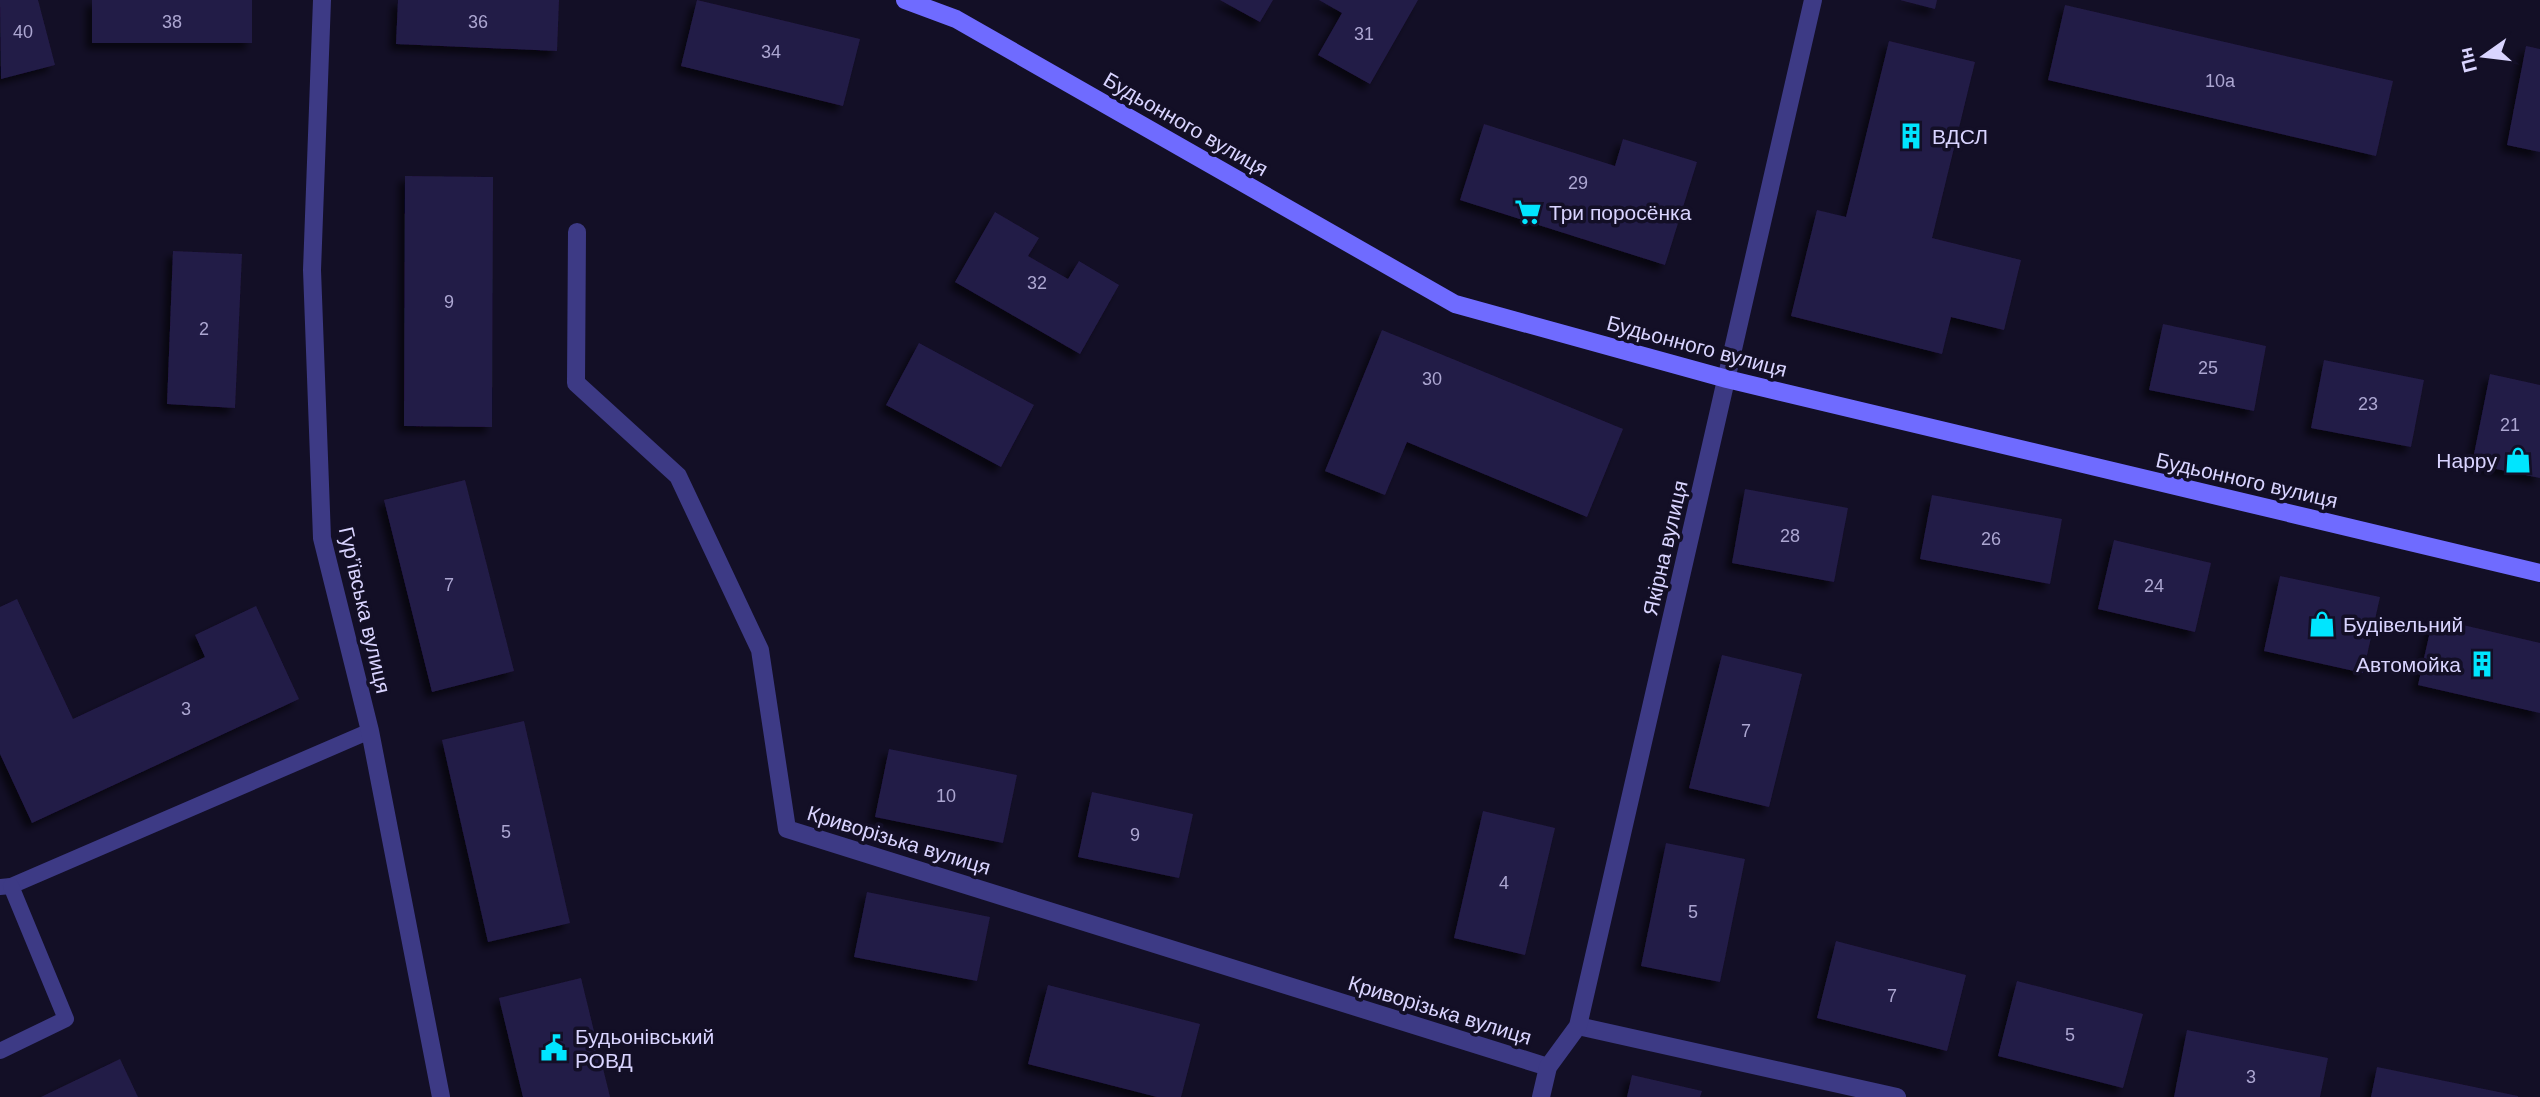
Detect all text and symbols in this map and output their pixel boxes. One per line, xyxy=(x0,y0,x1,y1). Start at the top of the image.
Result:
house number: 38 xyxy=(162,12,182,32)
house number: 36 xyxy=(468,12,488,32)
north arrow xyxy=(2449,21,2519,91)
house number: 40 xyxy=(13,22,33,42)
house number: 31 xyxy=(1354,24,1374,44)
house number: 34 xyxy=(761,42,781,62)
text: Пн xyxy=(2455,45,2481,75)
street label: Будьонного вулиця xyxy=(1100,68,1272,180)
house number: 10а xyxy=(2205,71,2236,91)
building icon: ВДСЛ xyxy=(1896,121,1926,151)
place label: ВДСЛ xyxy=(1932,125,1988,148)
house number: 29 xyxy=(1568,173,1588,193)
supermarket icon: Три поросёнка xyxy=(1513,197,1543,227)
place label: Три поросёнка xyxy=(1549,201,1692,224)
house number: 32 xyxy=(1027,273,1047,293)
house number: 9 xyxy=(444,292,454,312)
street label: Будьонного вулиця xyxy=(1604,311,1790,381)
house number: 2 xyxy=(199,319,209,339)
house number: 25 xyxy=(2198,358,2218,378)
house number: 30 xyxy=(1422,369,1442,389)
house number: 23 xyxy=(2358,394,2378,414)
house number: 21 xyxy=(2500,415,2520,435)
shop icon: Happy xyxy=(2503,445,2533,475)
street label: Будьонного вулиця xyxy=(2154,448,2340,512)
place label: Happy xyxy=(2436,449,2498,472)
street label: Якірна вулиця xyxy=(1638,478,1692,618)
street label: Гур’ївська вулиця xyxy=(335,525,395,695)
house number: 28 xyxy=(1780,526,1800,546)
house number: 26 xyxy=(1981,529,2001,549)
house number: 7 xyxy=(444,575,454,595)
house number: 24 xyxy=(2144,576,2164,596)
shop icon: Будівельний xyxy=(2307,609,2337,639)
place label: Будівельний xyxy=(2343,613,2463,636)
building icon: Автомойка xyxy=(2467,649,2497,679)
place label: Автомойка xyxy=(2356,653,2461,676)
house number: 3 xyxy=(181,699,191,719)
house number: 7 xyxy=(1741,721,1751,741)
house number: 10 xyxy=(936,786,956,806)
street label: Криворізька вулиця xyxy=(805,801,993,879)
house number: 5 xyxy=(501,822,511,842)
house number: 9 xyxy=(1130,825,1140,845)
house number: 4 xyxy=(1499,873,1509,893)
house number: 5 xyxy=(1688,902,1698,922)
street label: Криворізька вулиця xyxy=(1346,971,1534,1049)
house number: 7 xyxy=(1887,986,1897,1006)
place label: Будьонівський РОВД xyxy=(575,1025,714,1072)
house number: 5 xyxy=(2065,1025,2075,1045)
public building icon: Будьонівський РОВД xyxy=(539,1033,569,1063)
house number: 3 xyxy=(2246,1067,2256,1087)

